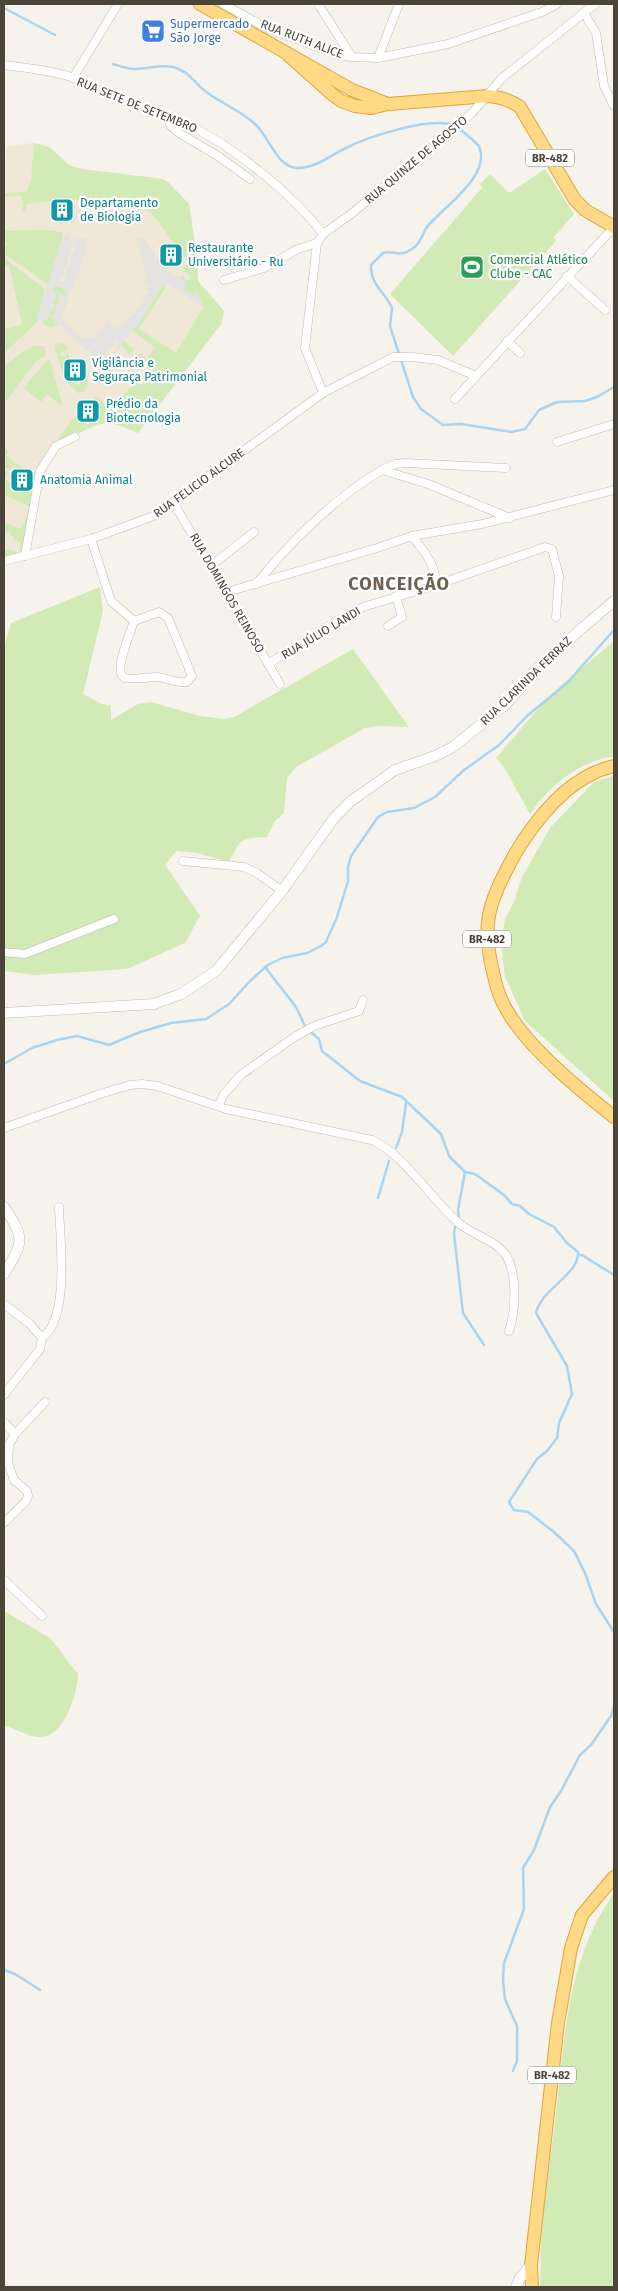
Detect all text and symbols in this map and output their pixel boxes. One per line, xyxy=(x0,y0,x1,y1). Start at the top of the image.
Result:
place label: Supermercado São Jorge xyxy=(170,17,249,45)
street label: RUA RUTH ALICE xyxy=(259,17,345,61)
supermarket icon: Supermercado São Jorge xyxy=(140,18,166,44)
street label: RUA SETE DE SETEMBRO xyxy=(75,74,199,136)
street label: RUA QUINZE DE AGOSTO xyxy=(362,113,470,207)
road number: BR-482 xyxy=(526,150,574,167)
place label: Departamento de Biologia xyxy=(80,196,158,224)
building icon: Departamento de Biologia xyxy=(49,197,75,223)
place label: Restaurante Universitário - Ru xyxy=(188,241,283,269)
building icon: Restaurante Universitário - Ru xyxy=(158,242,184,268)
place label: Comercial Atlético Clube - CAC xyxy=(490,253,588,281)
sports icon: Comercial Atlético Clube - CAC xyxy=(459,254,485,280)
place label: Vigilância e Seguraça Patrimonial xyxy=(92,356,208,384)
building icon: Vigilância e Seguraça Patrimonial xyxy=(62,357,88,383)
place label: Prédio da Biotecnologia xyxy=(106,397,181,425)
building icon: Prédio da Biotecnologia xyxy=(75,398,101,424)
street label: RUA FELICIO ALCURE xyxy=(151,445,247,521)
building icon: Anatomia Animal xyxy=(9,467,35,493)
place label: Anatomia Animal xyxy=(40,473,133,487)
street label: RUA DOMINGOS REINOSO xyxy=(187,531,267,655)
district label: CONCEIÇÃO xyxy=(348,573,450,595)
street label: RUA JÚLIO LANDI xyxy=(278,603,363,662)
street label: RUA CLARINDA FERRAZ xyxy=(478,634,574,728)
road number: BR-482 xyxy=(463,931,511,948)
road number: BR-482 xyxy=(528,2066,576,2084)

